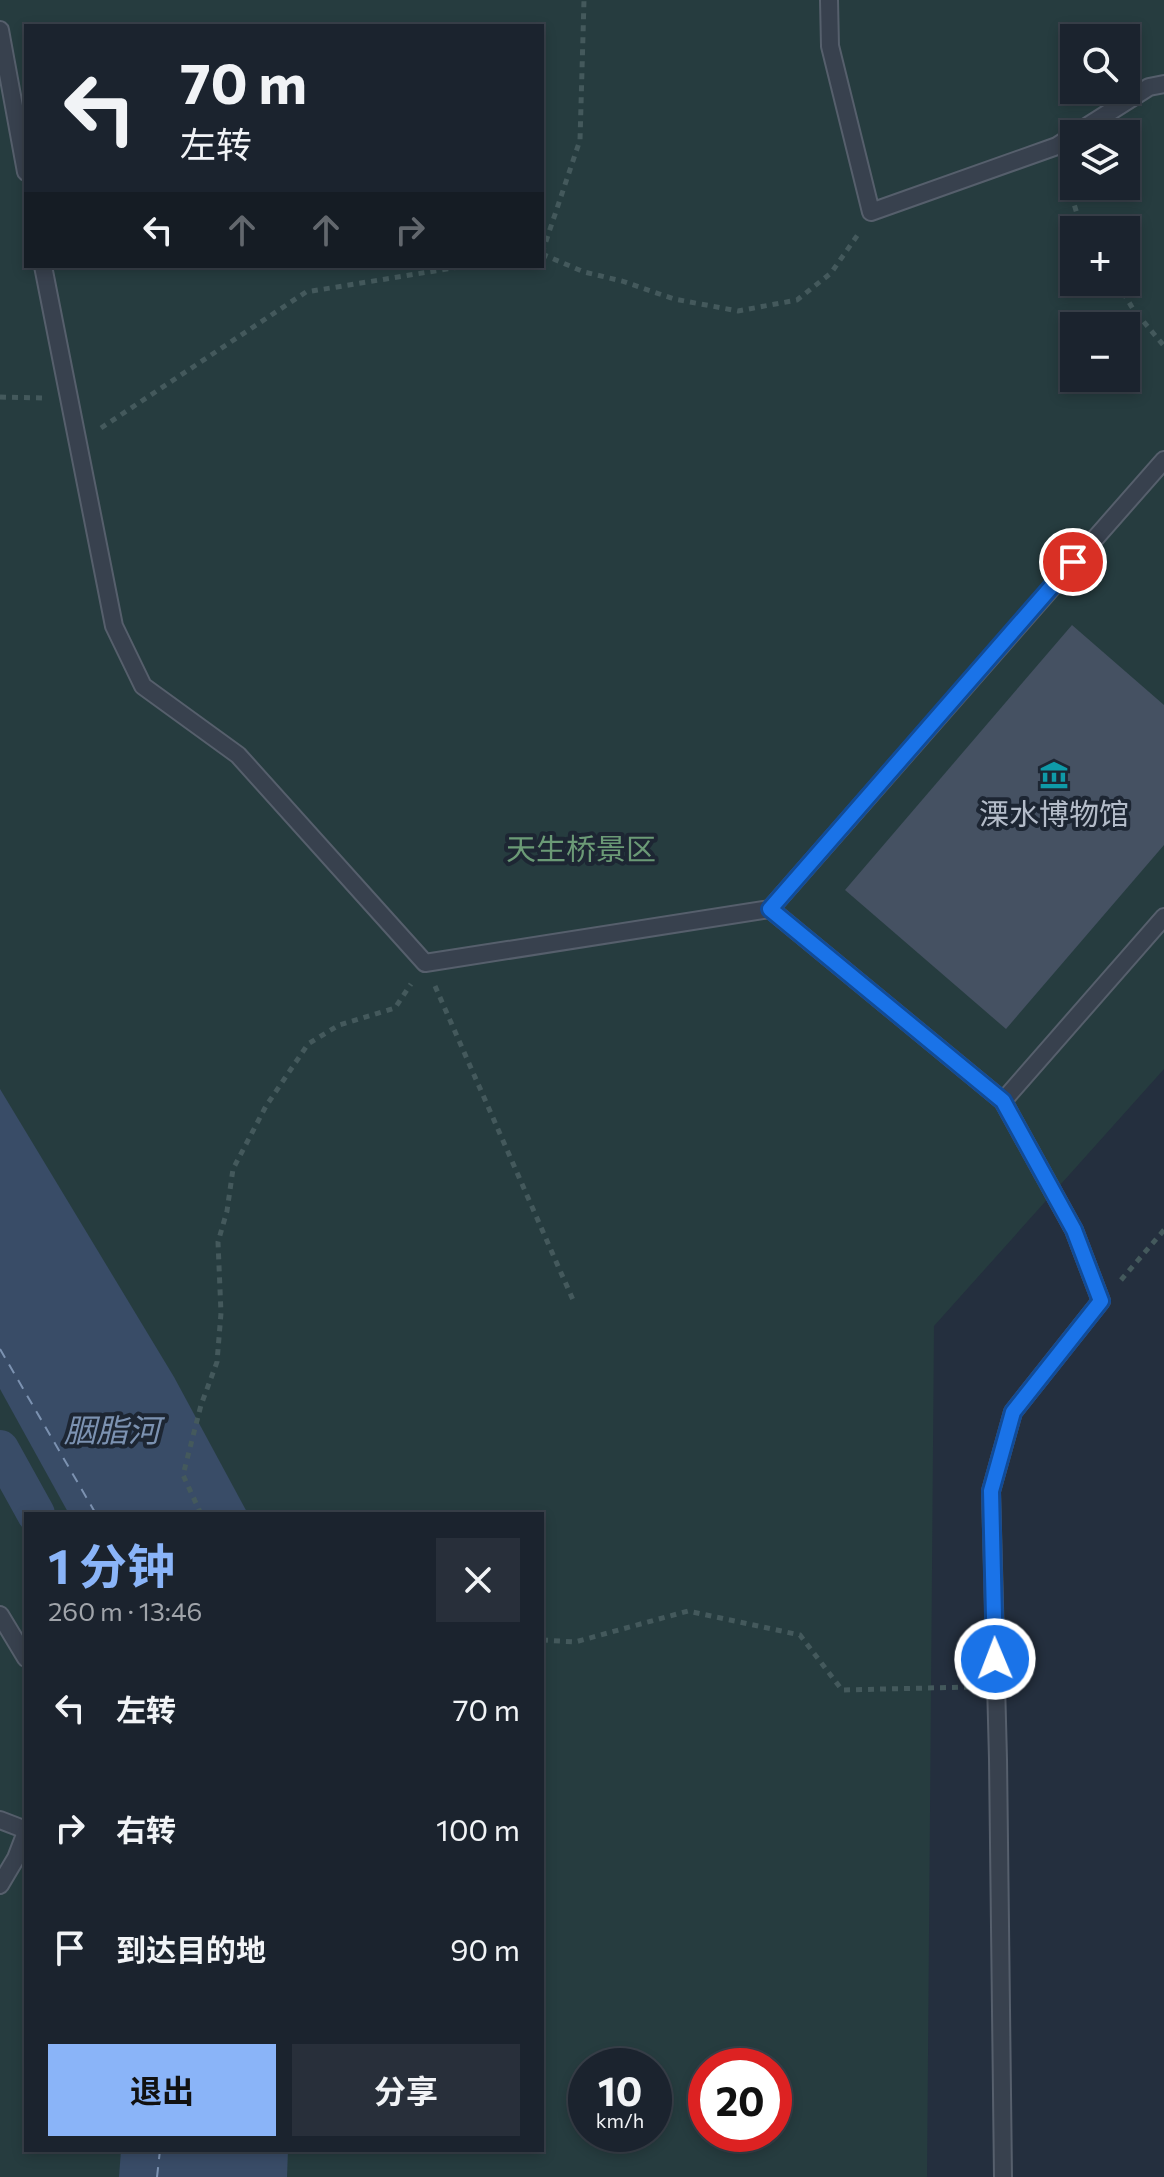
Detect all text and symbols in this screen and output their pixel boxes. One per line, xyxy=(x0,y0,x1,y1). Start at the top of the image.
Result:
map controls xyxy=(1060,24,1140,392)
button: search xyxy=(1060,24,1140,104)
text: 70 m xyxy=(180,47,307,116)
icon: left xyxy=(48,56,152,160)
button: layers xyxy=(1060,120,1140,200)
text: 左转 xyxy=(180,121,252,165)
icon: left xyxy=(136,208,180,252)
icon: ahead xyxy=(220,208,264,252)
icon: ahead xyxy=(304,208,348,252)
icon: right xyxy=(388,208,432,252)
button: + xyxy=(1060,216,1140,296)
button: − xyxy=(1060,312,1140,392)
pin xyxy=(1039,528,1107,596)
icon: arrive xyxy=(1051,540,1095,584)
museum icon: 溧水博物馆 xyxy=(1039,760,1069,790)
place label: 溧水博物馆 xyxy=(979,794,1129,831)
park label: 天生桥景区 xyxy=(506,829,656,866)
water label: 胭脂河 xyxy=(64,1409,166,1449)
text: 1 分钟 xyxy=(48,1535,175,1594)
button: close xyxy=(436,1538,520,1622)
text: 260 m · 13:46 xyxy=(48,1595,202,1626)
position arrow xyxy=(953,1617,1037,1701)
icon: left xyxy=(48,1686,92,1730)
text: 左转 xyxy=(116,1690,176,1727)
text: 70 m xyxy=(453,1690,520,1727)
icon: right xyxy=(48,1806,92,1850)
text: 右转 xyxy=(116,1810,176,1847)
text: 100 m xyxy=(436,1810,520,1847)
icon: arrive xyxy=(48,1926,92,1970)
text: 到达目的地 xyxy=(116,1930,266,1967)
text: 90 m xyxy=(450,1930,520,1967)
button: 退出 xyxy=(48,2044,276,2136)
button: 分享 xyxy=(292,2044,520,2136)
speed limit sign: 20 xyxy=(688,2048,792,2152)
text: 10 xyxy=(598,2065,642,2114)
text: km/h xyxy=(596,2108,644,2132)

